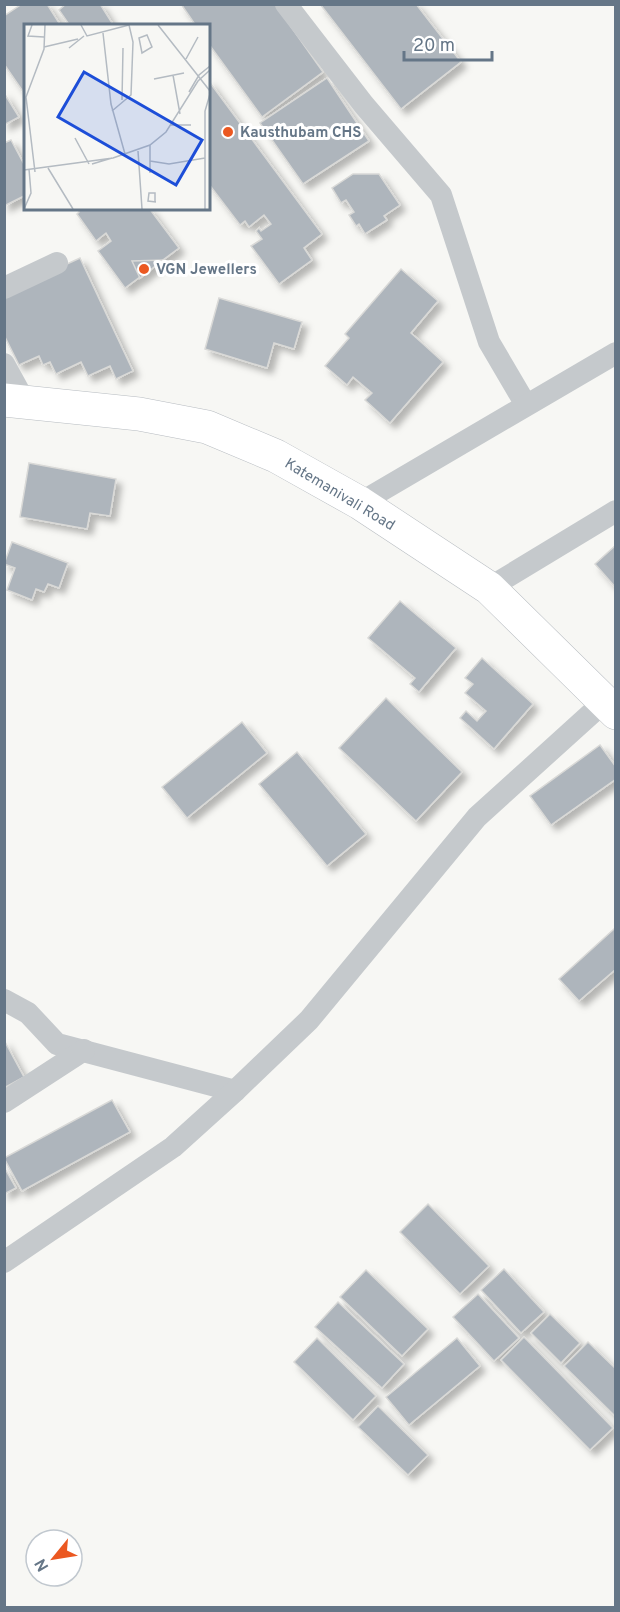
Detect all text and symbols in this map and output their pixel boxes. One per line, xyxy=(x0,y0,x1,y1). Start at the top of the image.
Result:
inset map xyxy=(24,24,210,210)
scale bar xyxy=(404,24,492,62)
text: 20 m xyxy=(413,35,455,58)
place label: Kausthubam CHS xyxy=(240,124,361,143)
marker: Kausthubam CHS xyxy=(221,125,235,139)
place label: VGN Jewellers xyxy=(156,261,257,280)
marker: VGN Jewellers xyxy=(137,262,151,276)
street label: Katemanivali Road xyxy=(281,455,398,536)
north arrow xyxy=(24,1528,84,1588)
text: N xyxy=(31,1555,54,1574)

